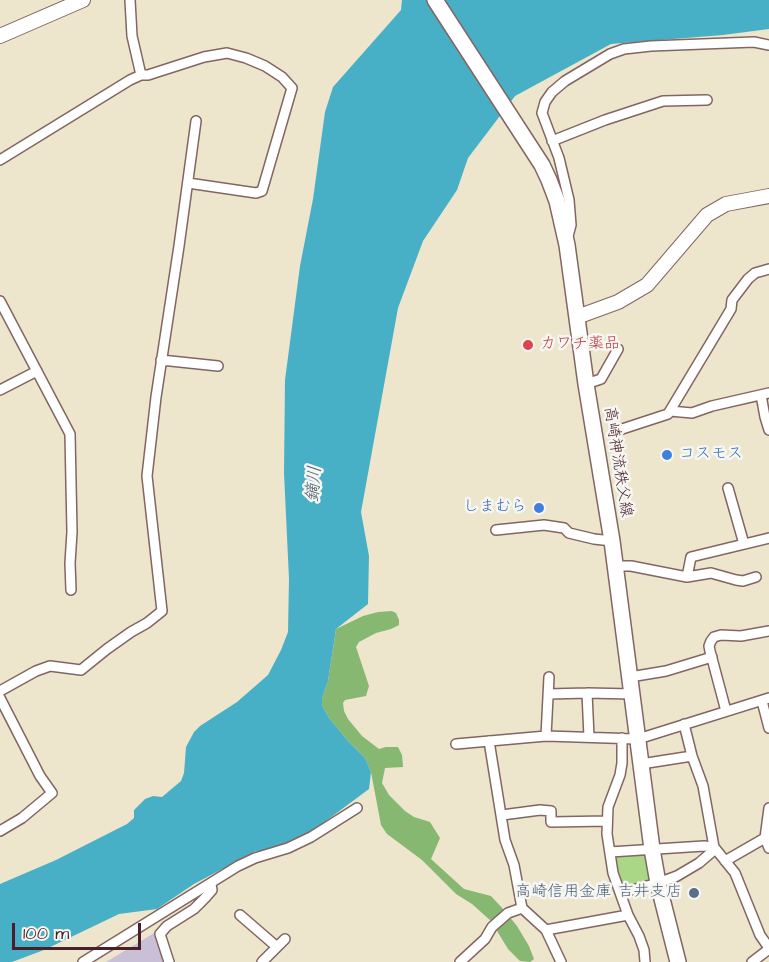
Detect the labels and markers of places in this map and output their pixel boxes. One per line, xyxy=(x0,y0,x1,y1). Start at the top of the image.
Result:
place label: カワチ薬品 xyxy=(540,335,620,355)
marker: カワチ薬品 xyxy=(521,338,535,352)
place label: コスモス xyxy=(679,445,743,465)
marker: コスモス xyxy=(660,448,674,462)
place label: しまむら xyxy=(463,498,527,518)
marker: しまむら xyxy=(532,501,546,515)
place label: 高崎信用金庫 吉井支店 xyxy=(516,883,682,903)
marker: 高崎信用金庫 吉井支店 xyxy=(687,886,701,900)

